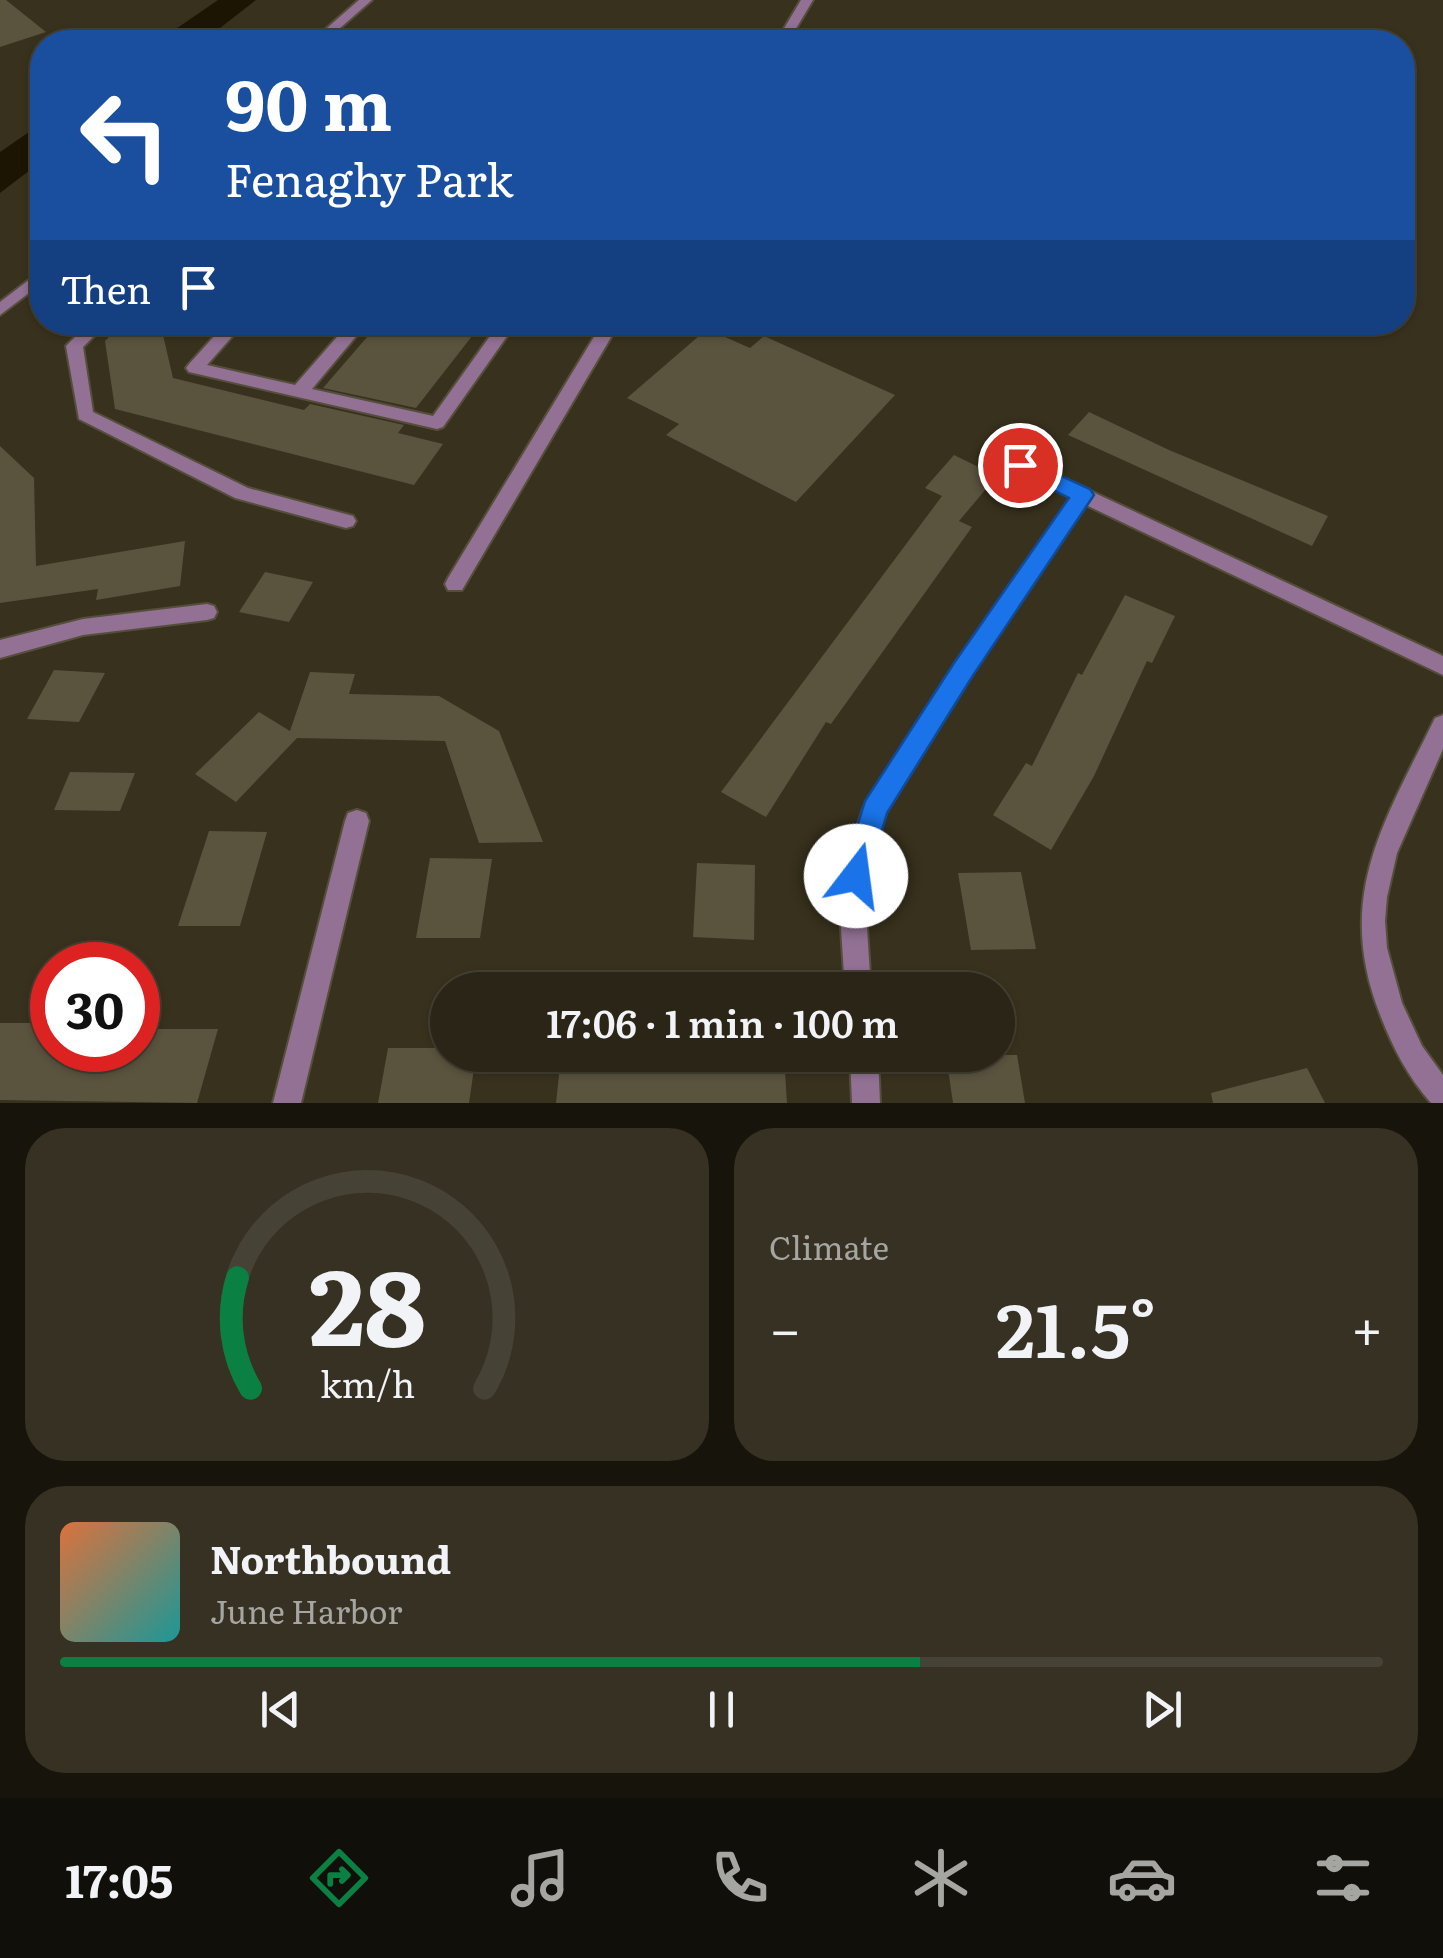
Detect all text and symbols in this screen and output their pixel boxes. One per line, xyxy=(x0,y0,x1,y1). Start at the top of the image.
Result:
text: 90 m xyxy=(225,49,392,153)
icon: left xyxy=(60,70,190,200)
text: Fenaghy Park xyxy=(225,144,513,211)
text: Then xyxy=(60,259,151,316)
icon: arrive xyxy=(171,260,226,315)
pin xyxy=(978,423,1063,508)
icon: arrive xyxy=(993,438,1048,493)
position arrow xyxy=(804,824,908,928)
speed limit sign: 30 xyxy=(30,942,160,1072)
text: 17:06 · 1 min · 100 m xyxy=(546,993,899,1050)
text: Climate xyxy=(769,1222,889,1270)
text: 28 xyxy=(308,1224,426,1378)
text: 21.5° xyxy=(996,1270,1156,1381)
text: − xyxy=(769,1285,801,1367)
text: + xyxy=(1351,1285,1383,1367)
text: km/h xyxy=(319,1356,415,1409)
text: Northbound xyxy=(210,1529,451,1586)
text: June Harbor xyxy=(210,1586,402,1634)
icon: previous xyxy=(253,1682,308,1737)
icon: pause xyxy=(694,1682,749,1737)
icon: next xyxy=(1135,1682,1190,1737)
icon: directions xyxy=(304,1843,374,1913)
icon: music xyxy=(505,1843,575,1913)
icon: phone xyxy=(705,1843,775,1913)
icon: climate xyxy=(906,1843,976,1913)
icon: car xyxy=(1107,1843,1177,1913)
icon: filters xyxy=(1308,1843,1378,1913)
text: 17:05 xyxy=(65,1845,173,1912)

